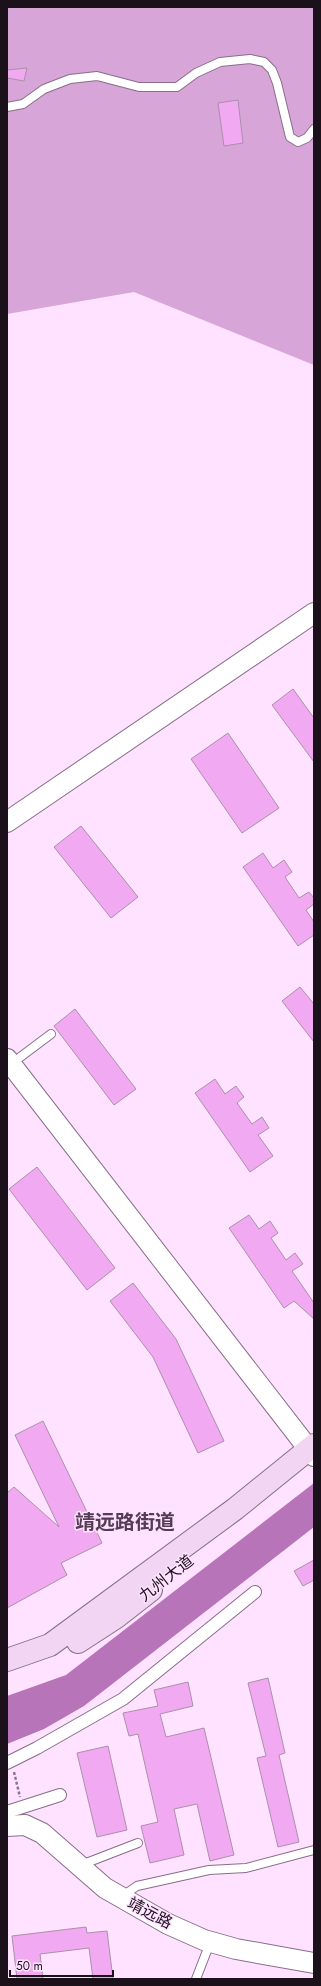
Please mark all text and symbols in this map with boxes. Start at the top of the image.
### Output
district label: 靖远路街道 [75,1508,175,1537]
street label: 九州大道 [134,1549,198,1607]
street label: 靖远路 [123,1892,177,1934]
scale bar [10,1952,113,1978]
text: 50 m [16,1957,43,1975]

